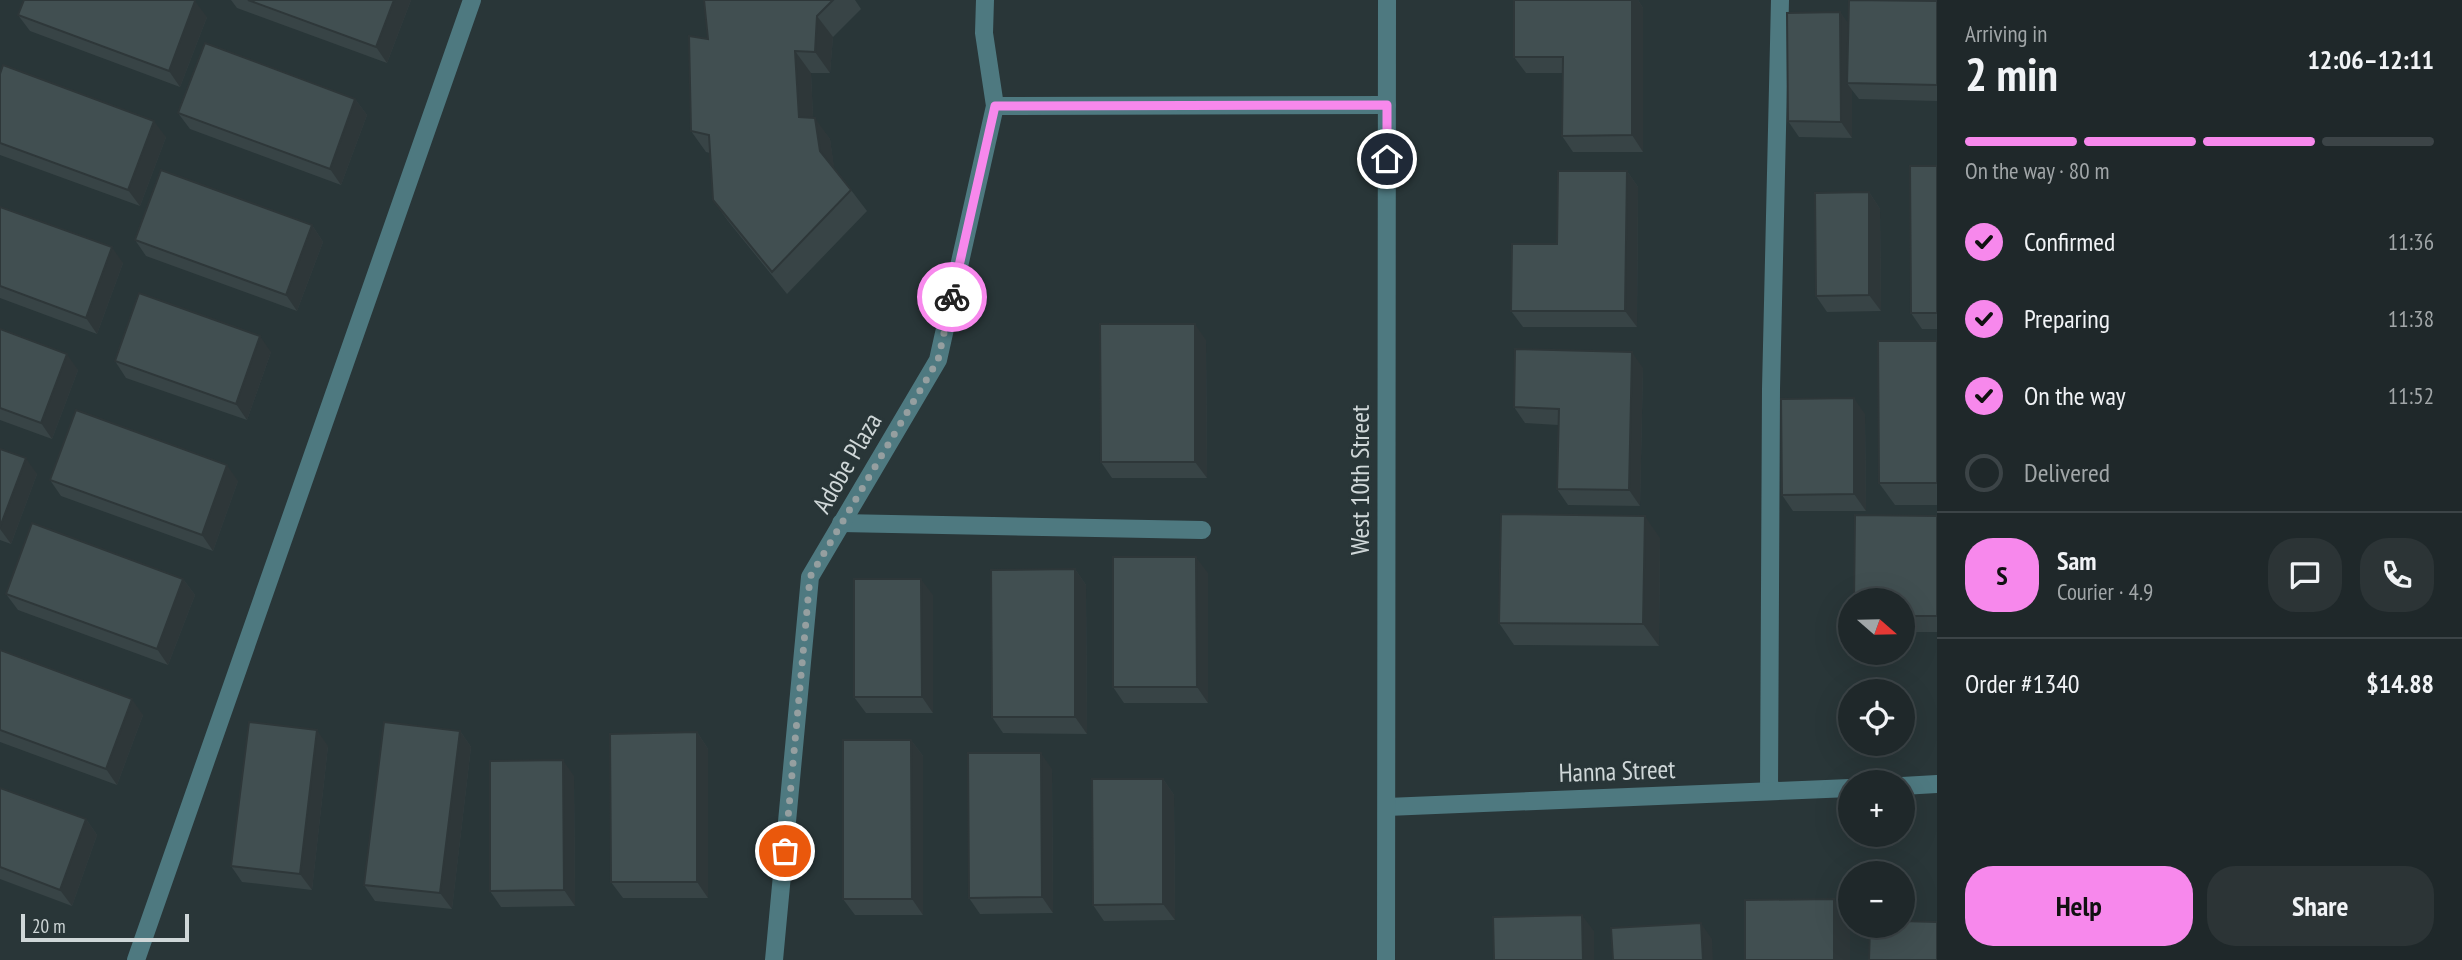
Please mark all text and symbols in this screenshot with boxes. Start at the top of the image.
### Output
text: Arriving in [1965,19,2047,48]
text: 12:06–12:11 [2307,43,2434,76]
text: 2 min [1965,44,2058,104]
pin [1357,129,1417,189]
icon: home [1368,140,1406,178]
text: On the way · 80 m [1965,156,2109,185]
icon: check [1965,223,2003,261]
text: Confirmed [2024,225,2115,258]
text: 11:36 [2388,227,2434,256]
courier [917,262,987,332]
icon: bike [933,278,971,316]
icon: check [1965,300,2003,338]
text: Preparing [2024,302,2110,335]
text: 11:38 [2388,304,2434,333]
icon: check [1965,377,2003,415]
text: On the way [2024,379,2126,412]
text: 11:52 [2388,381,2434,410]
street label: West 10th Street [1343,405,1376,555]
street label: Adobe Plaza [805,407,888,519]
text: Delivered [2024,456,2110,489]
button: chat [2268,538,2342,612]
button: phone [2360,538,2434,612]
text: Sam [2057,544,2096,577]
text: S [1996,559,2008,592]
text: Courier · 4.9 [2057,577,2153,606]
north arrow [1838,588,1914,665]
map controls [1838,588,1915,938]
text: Order #1340 [1965,667,2080,700]
text: $14.88 [2366,667,2434,700]
button: locate [1838,679,1915,756]
street label: Hanna Street [1558,752,1676,789]
button: + [1838,770,1915,847]
pin [755,821,815,881]
icon: bag [766,832,804,870]
button: − [1838,861,1915,938]
button: Help [1965,866,2193,946]
button: Share [2207,866,2434,946]
scale bar [21,911,189,943]
text: 20 m [32,914,66,938]

